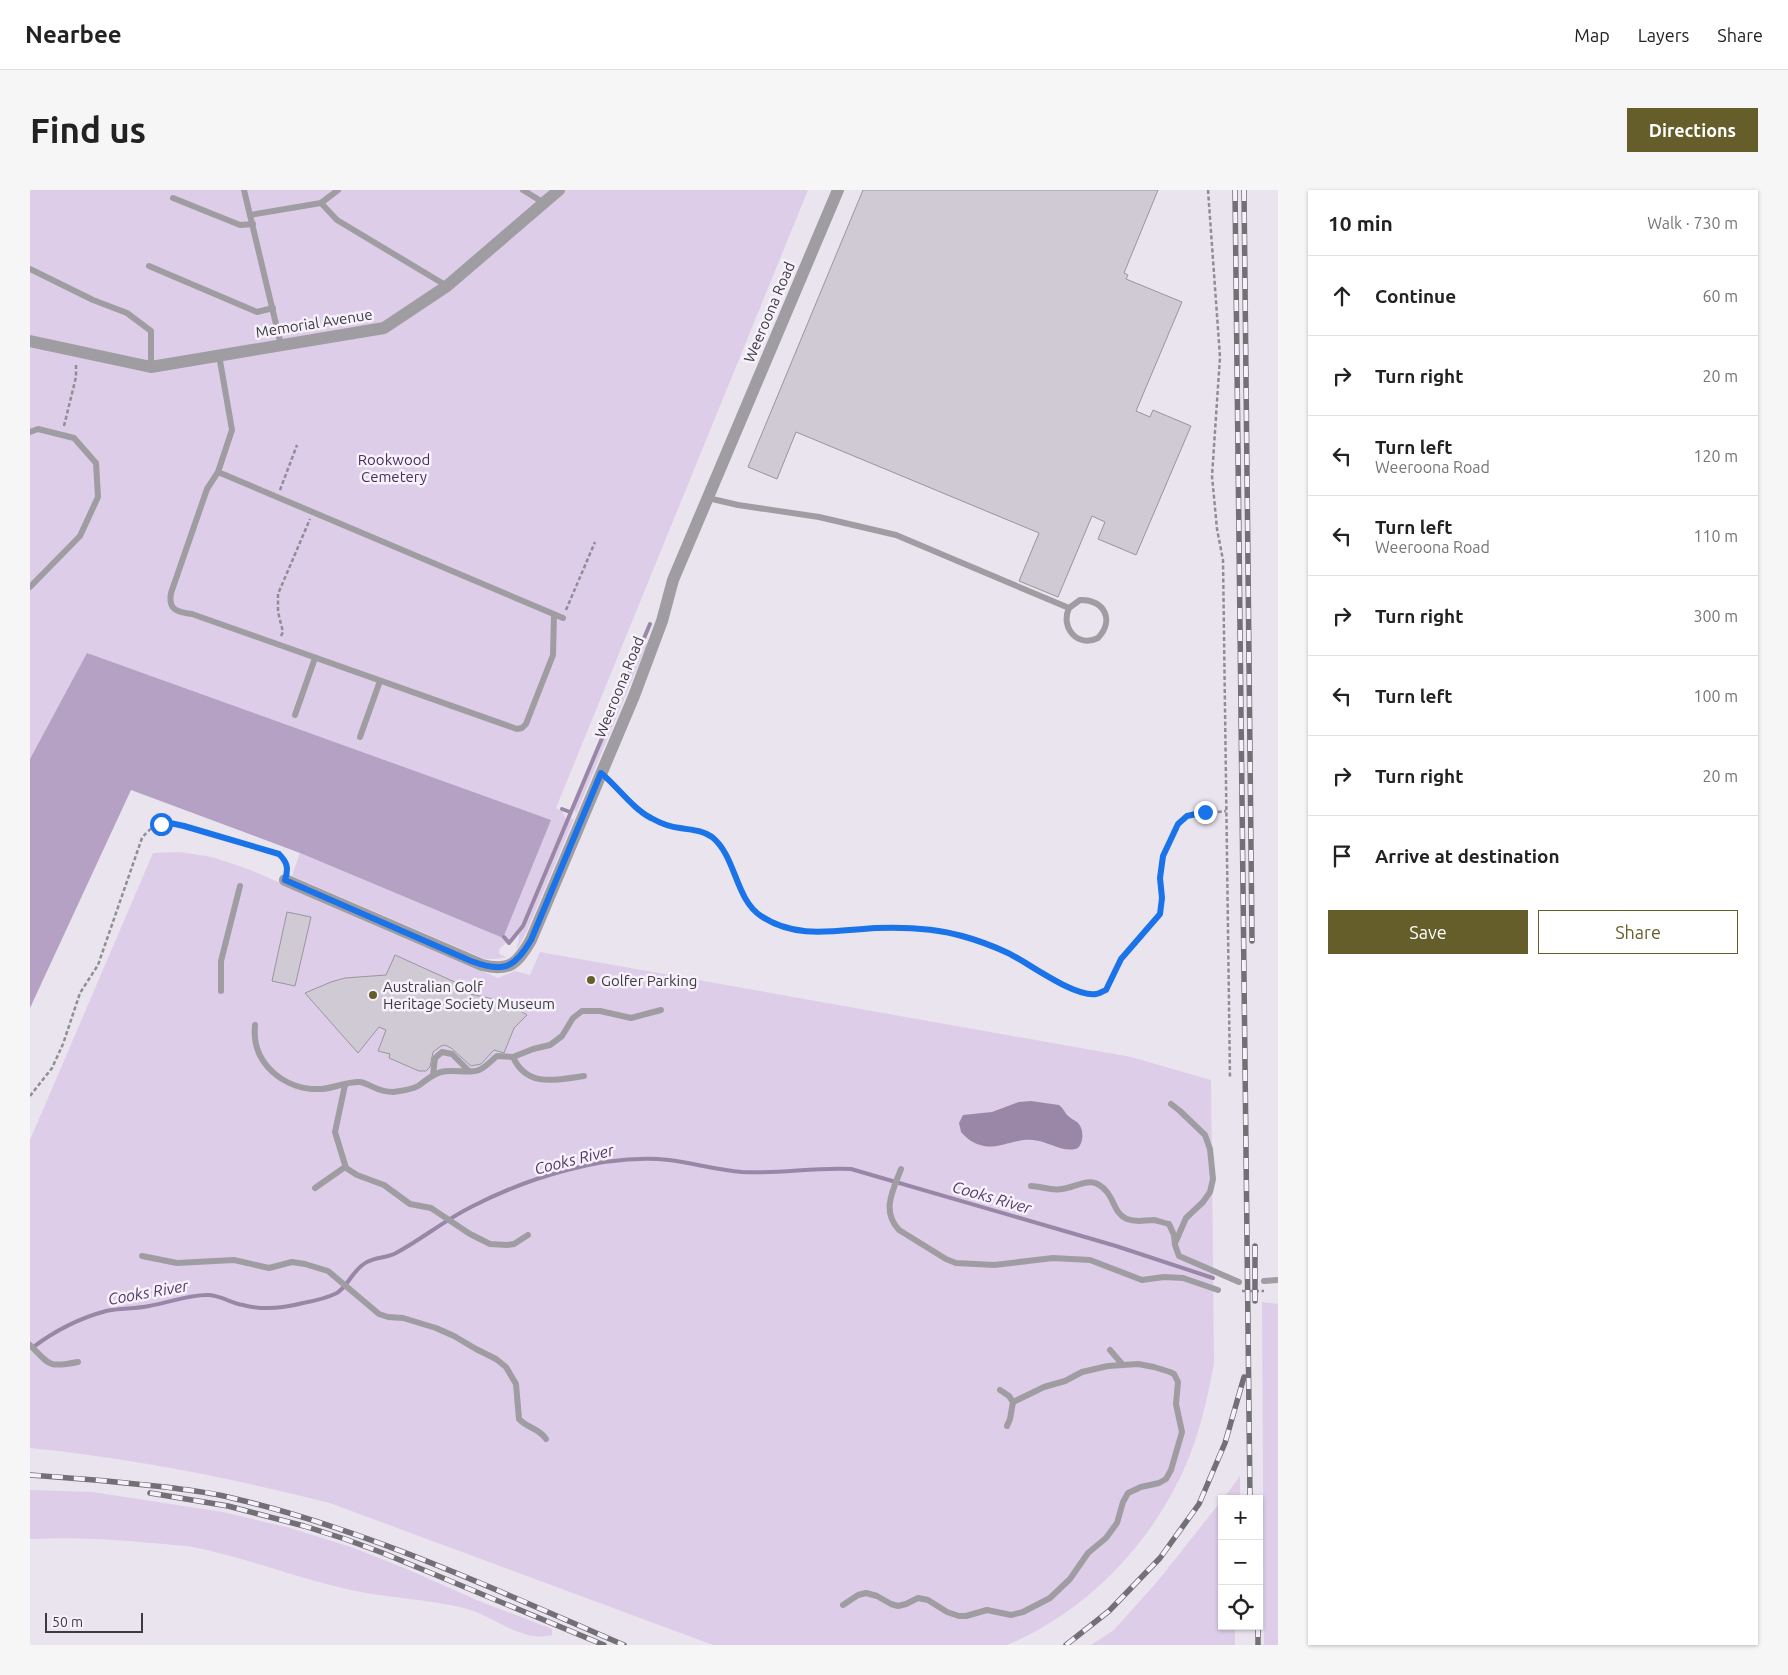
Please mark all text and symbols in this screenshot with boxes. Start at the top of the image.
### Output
text: Nearbee [25,21,122,48]
text: Map [1574,25,1610,45]
text: Layers [1638,25,1689,45]
text: Share [1717,25,1763,45]
button: Directions [1627,108,1758,152]
text: Find us [30,110,146,150]
text: 10 min [1328,211,1393,235]
text: Walk · 730 m [1647,214,1738,232]
street label: Weeroona Road [740,259,798,365]
icon: ahead [1328,282,1356,310]
text: Continue [1375,285,1456,307]
text: 60 m [1702,287,1738,305]
street label: Memorial Avenue [254,305,374,341]
icon: right [1328,362,1356,390]
text: Turn right [1375,365,1463,387]
text: 20 m [1702,367,1738,385]
text: Turn left [1375,436,1453,458]
icon: left [1328,442,1356,470]
text: 120 m [1693,447,1738,465]
park label: Rookwood Cemetery [358,451,430,485]
text: Weeroona Road [1375,458,1490,476]
text: Turn left [1375,516,1453,538]
icon: left [1328,522,1356,550]
text: 110 m [1693,527,1738,545]
text: Weeroona Road [1375,538,1490,556]
icon: right [1328,602,1356,630]
text: Turn right [1375,605,1463,627]
text: 300 m [1693,607,1738,625]
street label: Weeroona Road [591,634,647,740]
icon: left [1328,682,1356,710]
text: Turn left [1375,685,1453,707]
text: 100 m [1693,687,1738,705]
icon: right [1328,762,1356,790]
text: Turn right [1375,765,1463,787]
text: 20 m [1702,767,1738,785]
route end [1194,801,1217,824]
route start [150,813,173,836]
icon: arrive [1328,842,1356,870]
text: Arrive at destination [1375,845,1560,867]
button: Save [1328,910,1528,954]
button: Share [1538,910,1738,954]
place label: Golfer Parking [601,972,697,989]
marker: Golfer Parking [585,974,597,986]
place label: Australian Golf Heritage Society Museum [383,978,555,1012]
marker: Australian Golf Heritage Society Museum [367,989,379,1001]
water label: Cooks River [532,1140,616,1178]
water label: Cooks River [950,1177,1034,1217]
water label: Cooks River [106,1276,190,1308]
map controls [1218,1495,1263,1630]
button: + [1218,1495,1263,1540]
button: − [1218,1540,1263,1585]
button: locate [1218,1585,1263,1630]
scale bar [45,1610,142,1633]
text: 50 m [52,1614,83,1630]

